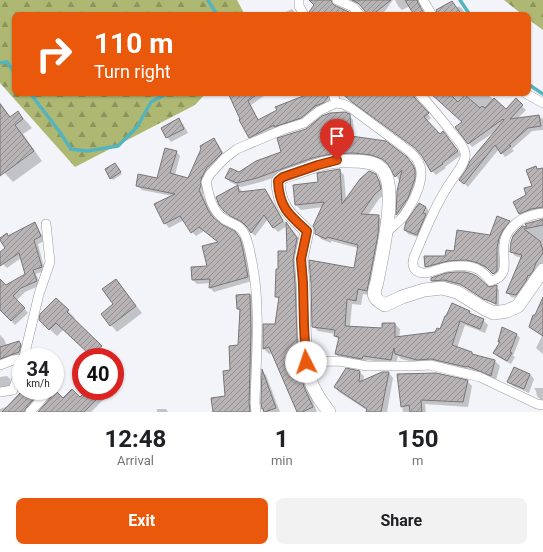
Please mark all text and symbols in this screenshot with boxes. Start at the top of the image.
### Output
text: 110 m [94,27,173,60]
icon: right [28,28,80,80]
text: Turn right [94,61,171,82]
pin [320,119,354,160]
icon: arrive [326,125,348,147]
position arrow [285,341,327,383]
speed limit sign: 40 [72,348,124,400]
text: 34 [27,357,49,381]
text: km/h [26,378,50,389]
text: 12:48 [105,425,166,453]
text: 1 [275,425,289,453]
text: 150 [397,425,438,453]
text: Arrival [117,453,154,468]
text: min [271,453,293,468]
text: m [412,453,424,468]
button: Exit [16,498,268,544]
button: Share [276,498,527,544]

